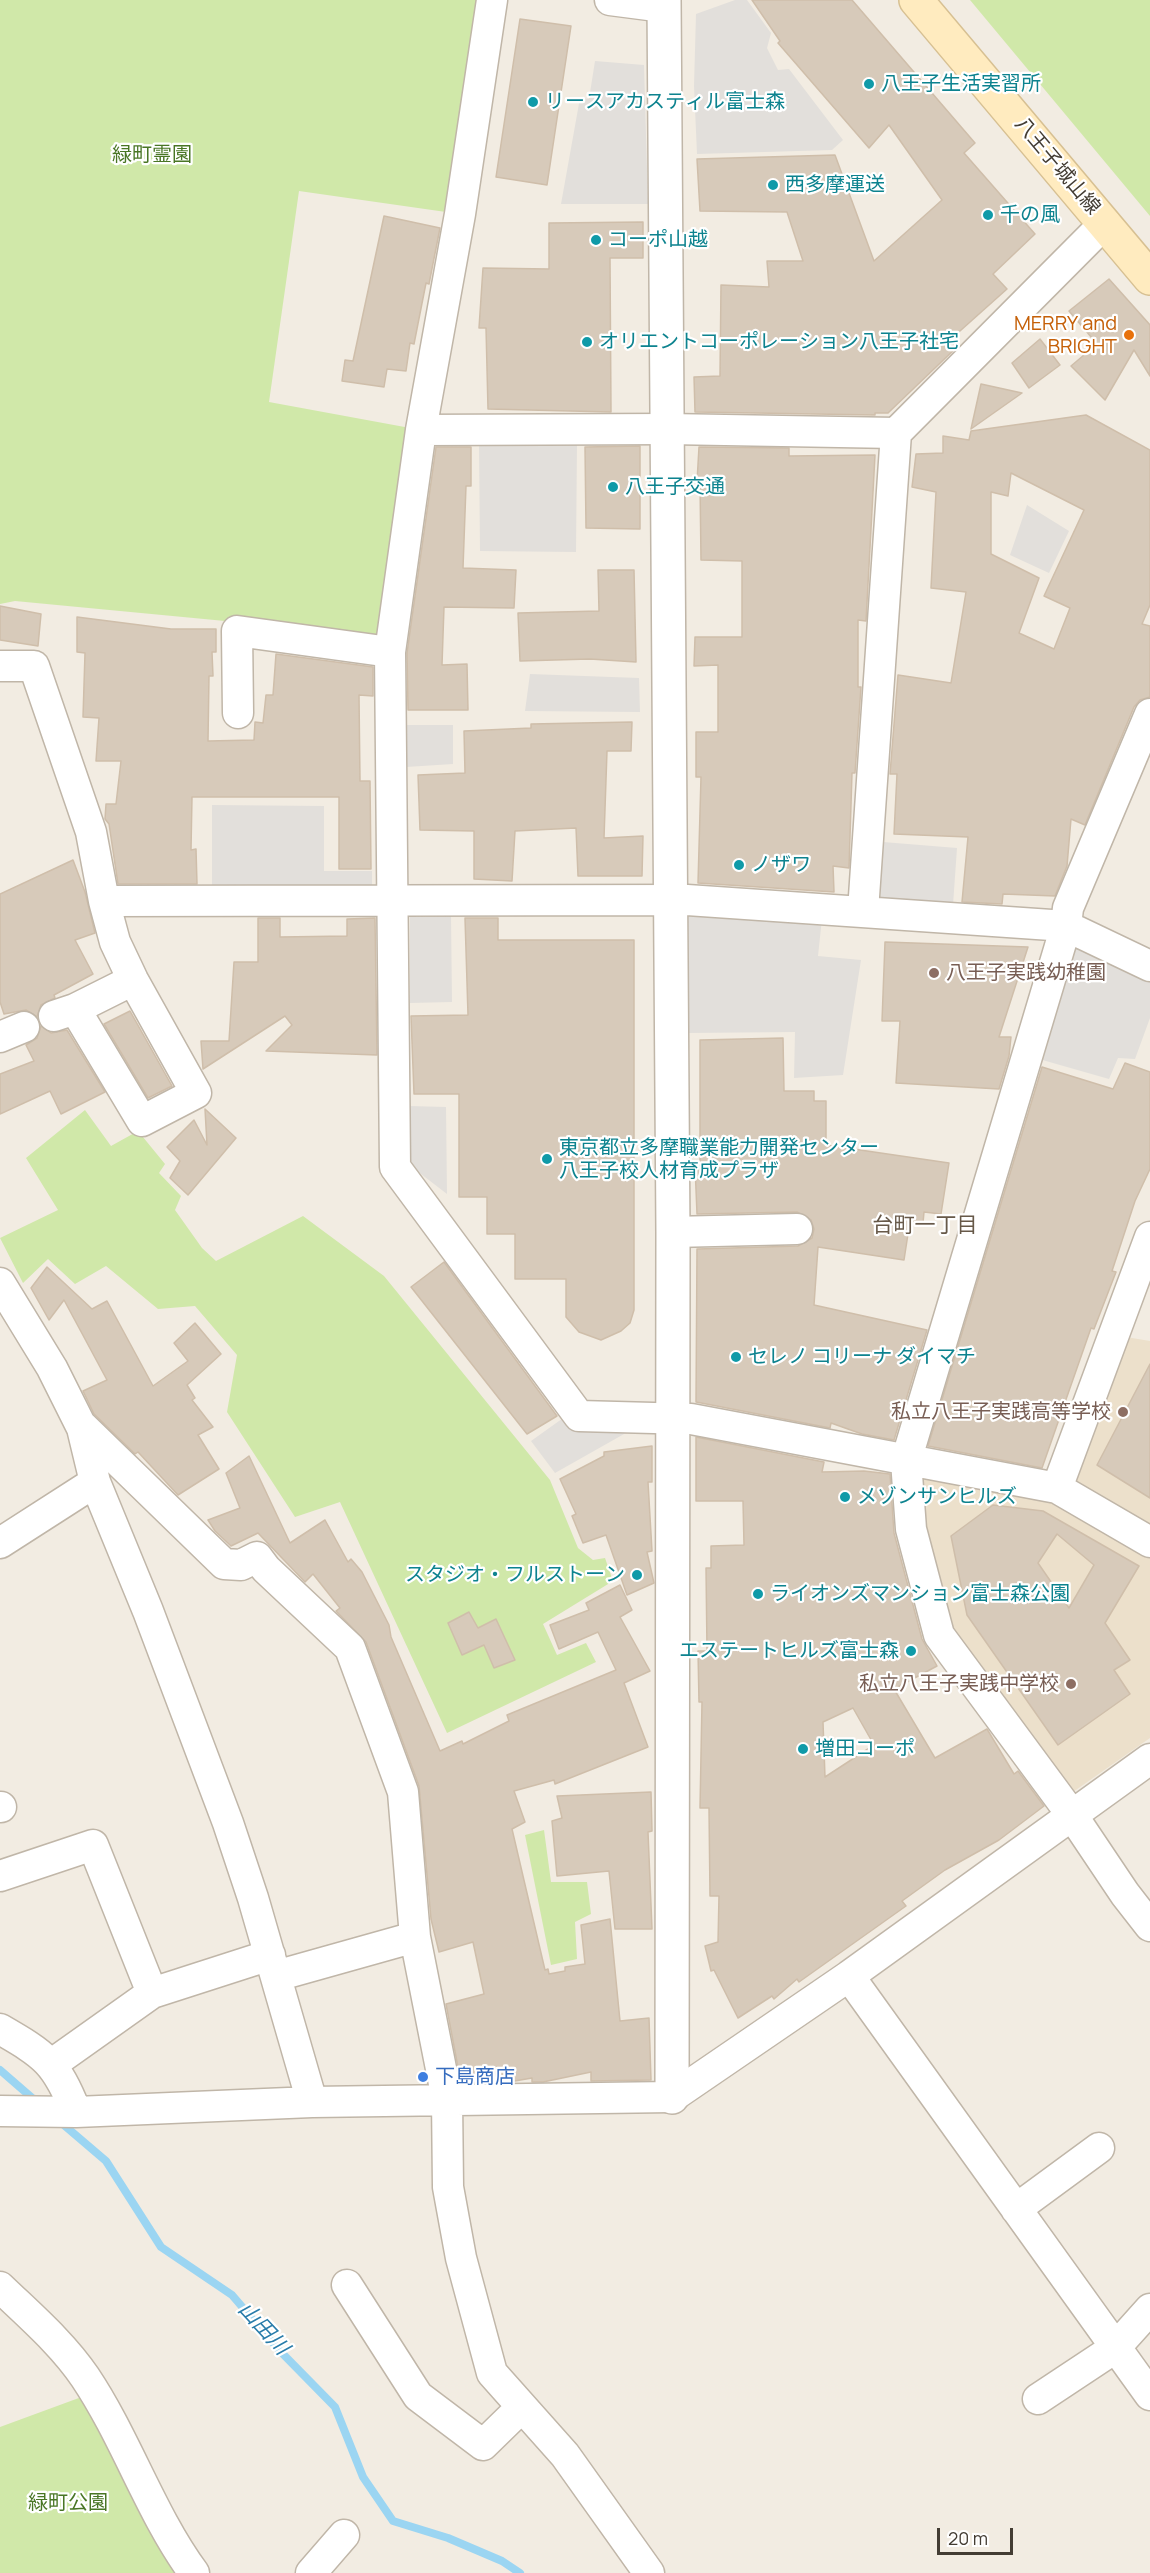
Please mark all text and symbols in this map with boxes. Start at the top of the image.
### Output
place label: 八王子生活実習所 [881,72,1041,96]
marker: 八王子生活実習所 [862,77,876,91]
place label: リースアカスティル富士森 [545,90,785,114]
marker: リースアカスティル富士森 [526,95,540,109]
street label: 八王子城山線 [1009,112,1105,220]
park label: 緑町霊園 [112,143,192,167]
place label: 西多摩運送 [785,173,885,197]
marker: 西多摩運送 [766,178,780,192]
place label: 千の風 [1000,203,1060,227]
marker: 千の風 [981,208,995,222]
place label: コーポ山越 [608,228,708,252]
marker: コーポ山越 [589,233,603,247]
place label: MERRY and BRIGHT [1014,312,1117,359]
marker: MERRY and BRIGHT [1122,328,1136,342]
place label: オリエントコーポレーション八王子社宅 [599,330,959,354]
marker: オリエントコーポレーション八王子社宅 [580,335,594,349]
place label: 八王子交通 [625,475,725,499]
marker: 八王子交通 [606,480,620,494]
place label: ノザワ [751,853,811,877]
marker: ノザワ [732,858,746,872]
place label: 八王子実践幼稚園 [946,961,1106,985]
marker: 八王子実践幼稚園 [927,966,941,980]
place label: 東京都立多摩職業能力開発センター 八王子校人材育成プラザ [559,1136,879,1183]
marker: 東京都立多摩職業能力開発センター 八王子校人材育成プラザ [540,1152,554,1166]
district label: 台町一丁目 [873,1213,977,1239]
place label: セレノ コリーナ ダイマチ [748,1345,976,1369]
marker: セレノ コリーナ ダイマチ [729,1350,743,1364]
place label: 私立八王子実践高等学校 [891,1400,1111,1424]
marker: 私立八王子実践高等学校 [1116,1405,1130,1419]
place label: メゾンサンヒルズ [857,1485,1017,1509]
marker: メゾンサンヒルズ [838,1490,852,1504]
place label: スタジオ・フルストーン [405,1563,625,1587]
marker: スタジオ・フルストーン [630,1568,644,1582]
place label: ライオンズマンション富士森公園 [770,1582,1070,1606]
marker: ライオンズマンション富士森公園 [751,1587,765,1601]
place label: エステートヒルズ富士森 [679,1639,899,1663]
marker: エステートヒルズ富士森 [904,1644,918,1658]
place label: 私立八王子実践中学校 [859,1672,1059,1696]
marker: 私立八王子実践中学校 [1064,1677,1078,1691]
place label: 増田コーポ [815,1737,915,1761]
marker: 増田コーポ [796,1742,810,1756]
place label: 下島商店 [435,2065,515,2089]
marker: 下島商店 [416,2070,430,2084]
water label: 山田川 [232,2297,294,2361]
park label: 緑町公園 [28,2491,108,2515]
scale bar [940,2516,1016,2554]
text: 20 m [948,2526,988,2550]

